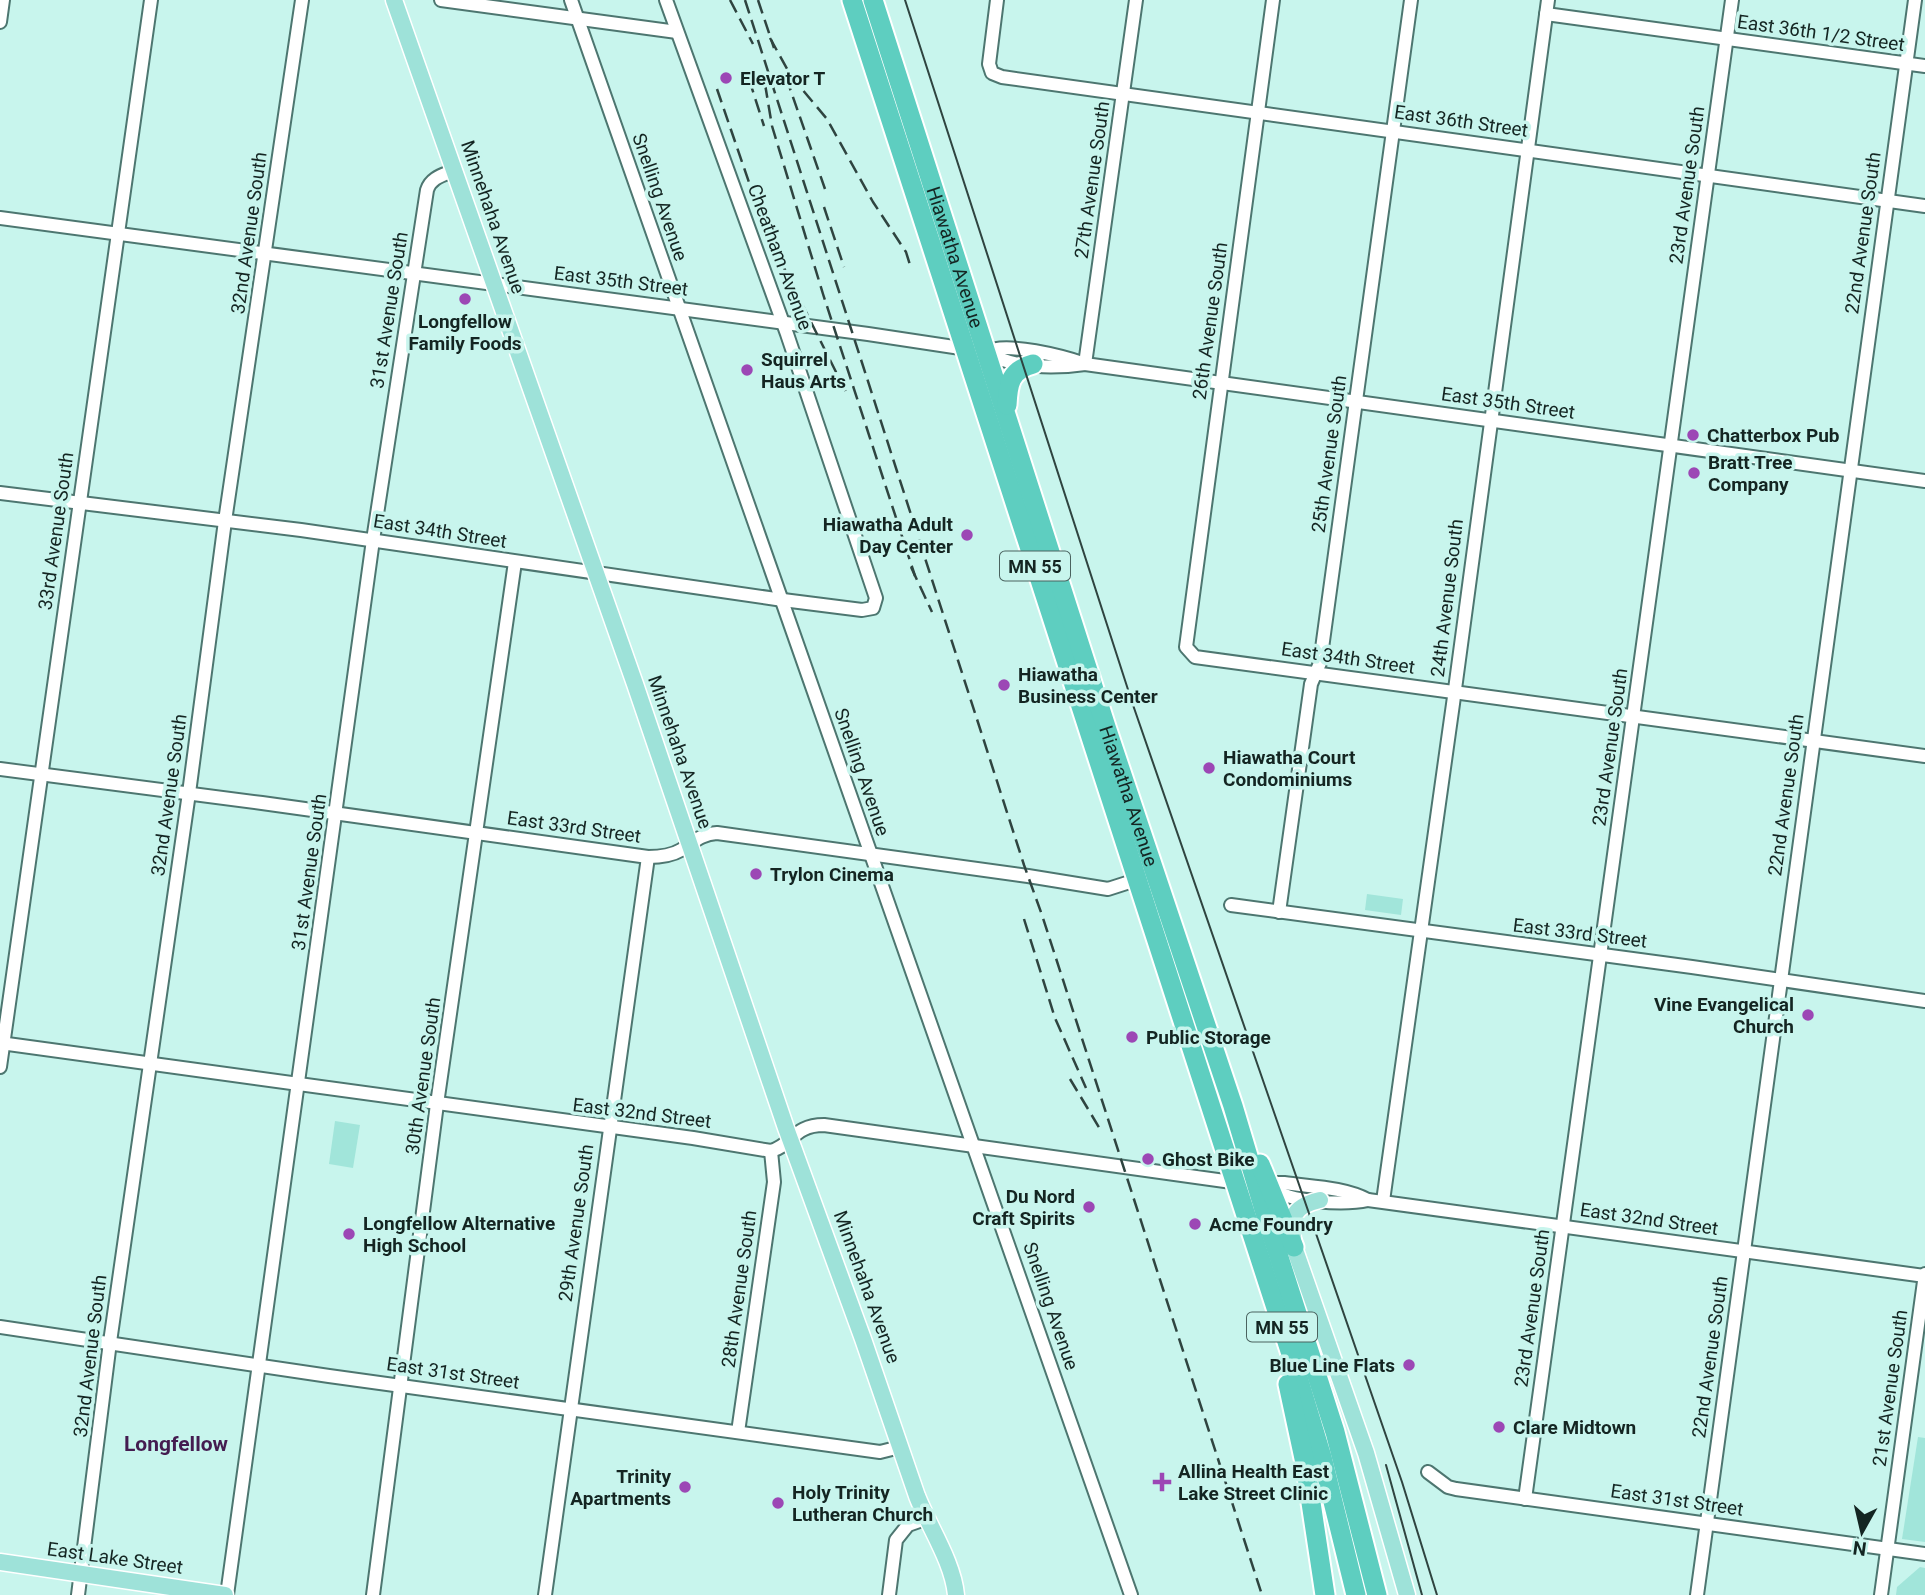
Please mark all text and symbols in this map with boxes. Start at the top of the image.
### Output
street label: East 36th 1/2 Street [1736,10,1906,56]
place label: Elevator T [740,67,826,90]
marker: Elevator T [718,70,734,86]
street label: 27th Avenue South [1070,100,1114,260]
street label: East 36th Street [1393,100,1529,142]
street label: 23rd Avenue South [1665,105,1709,265]
street label: Snelling Avenue [627,130,693,264]
street label: Minnehaha Avenue [456,137,530,297]
street label: 32nd Avenue South [226,150,272,316]
street label: 22nd Avenue South [1840,150,1886,316]
street label: Cheatham Avenue [743,181,817,333]
street label: Hiawatha Avenue [922,184,989,331]
street label: 31st Avenue South [365,230,413,390]
street label: 26th Avenue South [1188,241,1232,401]
street label: East 35th Street [553,261,689,301]
marker: Longfellow Family Foods [457,291,473,307]
place label: Longfellow Family Foods [408,310,522,355]
place label: Squirrel Haus Arts [761,348,846,393]
marker: Squirrel Haus Arts [739,362,755,378]
street label: 25th Avenue South [1307,374,1351,534]
street label: East 35th Street [1440,382,1576,424]
place label: Chatterbox Pub [1707,424,1840,447]
marker: Chatterbox Pub [1685,427,1701,443]
street label: 33rd Avenue South [34,451,78,611]
place label: Bratt Tree Company [1708,451,1792,496]
marker: Bratt Tree Company [1686,465,1702,481]
street label: East 34th Street [372,509,508,553]
place label: Hiawatha Adult Day Center [823,513,954,558]
street label: 24th Avenue South [1426,518,1468,678]
marker: Hiawatha Adult Day Center [959,527,975,543]
road number: MN 55 [1000,552,1070,580]
street label: East 34th Street [1280,637,1416,679]
place label: Hiawatha Business Center [1018,663,1158,708]
street label: 23rd Avenue South [1588,667,1632,827]
street label: Minnehaha Avenue [643,672,717,832]
marker: Hiawatha Business Center [996,677,1012,693]
street label: Snelling Avenue [829,705,895,839]
street label: 32nd Avenue South [146,712,192,878]
street label: 22nd Avenue South [1763,712,1809,878]
street label: Hiawatha Avenue [1095,722,1163,869]
place label: Hiawatha Court Condominiums [1223,746,1356,791]
marker: Hiawatha Court Condominiums [1201,760,1217,776]
street label: 31st Avenue South [287,792,331,952]
street label: East 33rd Street [506,806,642,848]
place label: Trylon Cinema [770,863,894,886]
marker: Trylon Cinema [748,866,764,882]
street label: East 33rd Street [1512,913,1648,953]
place label: Vine Evangelical Church [1654,993,1794,1038]
street label: 30th Avenue South [401,996,445,1156]
marker: Vine Evangelical Church [1800,1007,1816,1023]
place label: Public Storage [1146,1026,1271,1049]
marker: Public Storage [1124,1029,1140,1045]
street label: East 32nd Street [571,1093,713,1133]
street label: 29th Avenue South [554,1143,598,1303]
place label: Ghost Bike [1162,1148,1255,1171]
marker: Ghost Bike [1140,1151,1156,1167]
place label: Du Nord Craft Spirits [972,1185,1075,1230]
street label: East 32nd Street [1578,1198,1720,1240]
marker: Du Nord Craft Spirits [1081,1199,1097,1215]
street label: Minnehaha Avenue [829,1208,905,1366]
street label: 28th Avenue South [717,1209,761,1369]
place label: Longfellow Alternative High School [363,1212,555,1257]
place label: Acme Foundry [1209,1213,1333,1236]
marker: Acme Foundry [1187,1216,1203,1232]
marker: Longfellow Alternative High School [341,1226,357,1242]
street label: 23rd Avenue South [1510,1228,1554,1388]
street label: Snelling Avenue [1018,1239,1084,1373]
street label: 32nd Avenue South [69,1274,111,1438]
street label: 22nd Avenue South [1687,1274,1733,1440]
street label: 21st Avenue South [1868,1308,1912,1468]
road number: MN 55 [1247,1312,1317,1342]
street label: East 31st Street [385,1352,521,1394]
place label: Blue Line Flats [1269,1354,1395,1377]
marker: Blue Line Flats [1401,1357,1417,1373]
place label: Clare Midtown [1513,1416,1636,1439]
marker: Clare Midtown [1491,1419,1507,1435]
district label: Longfellow [124,1432,229,1456]
place label: Allina Health East Lake Street Clinic [1178,1460,1330,1505]
place label: Trinity Apartments [570,1465,671,1510]
marker: Allina Health East Lake Street Clinic [1152,1472,1172,1492]
marker: Trinity Apartments [677,1479,693,1495]
street label: East 31st Street [1609,1479,1745,1521]
place label: Holy Trinity Lutheran Church [792,1481,933,1526]
marker: Holy Trinity Lutheran Church [770,1495,786,1511]
north arrow [1827,1497,1897,1567]
text: N [1851,1536,1868,1561]
street label: East Lake Street [46,1537,184,1579]

